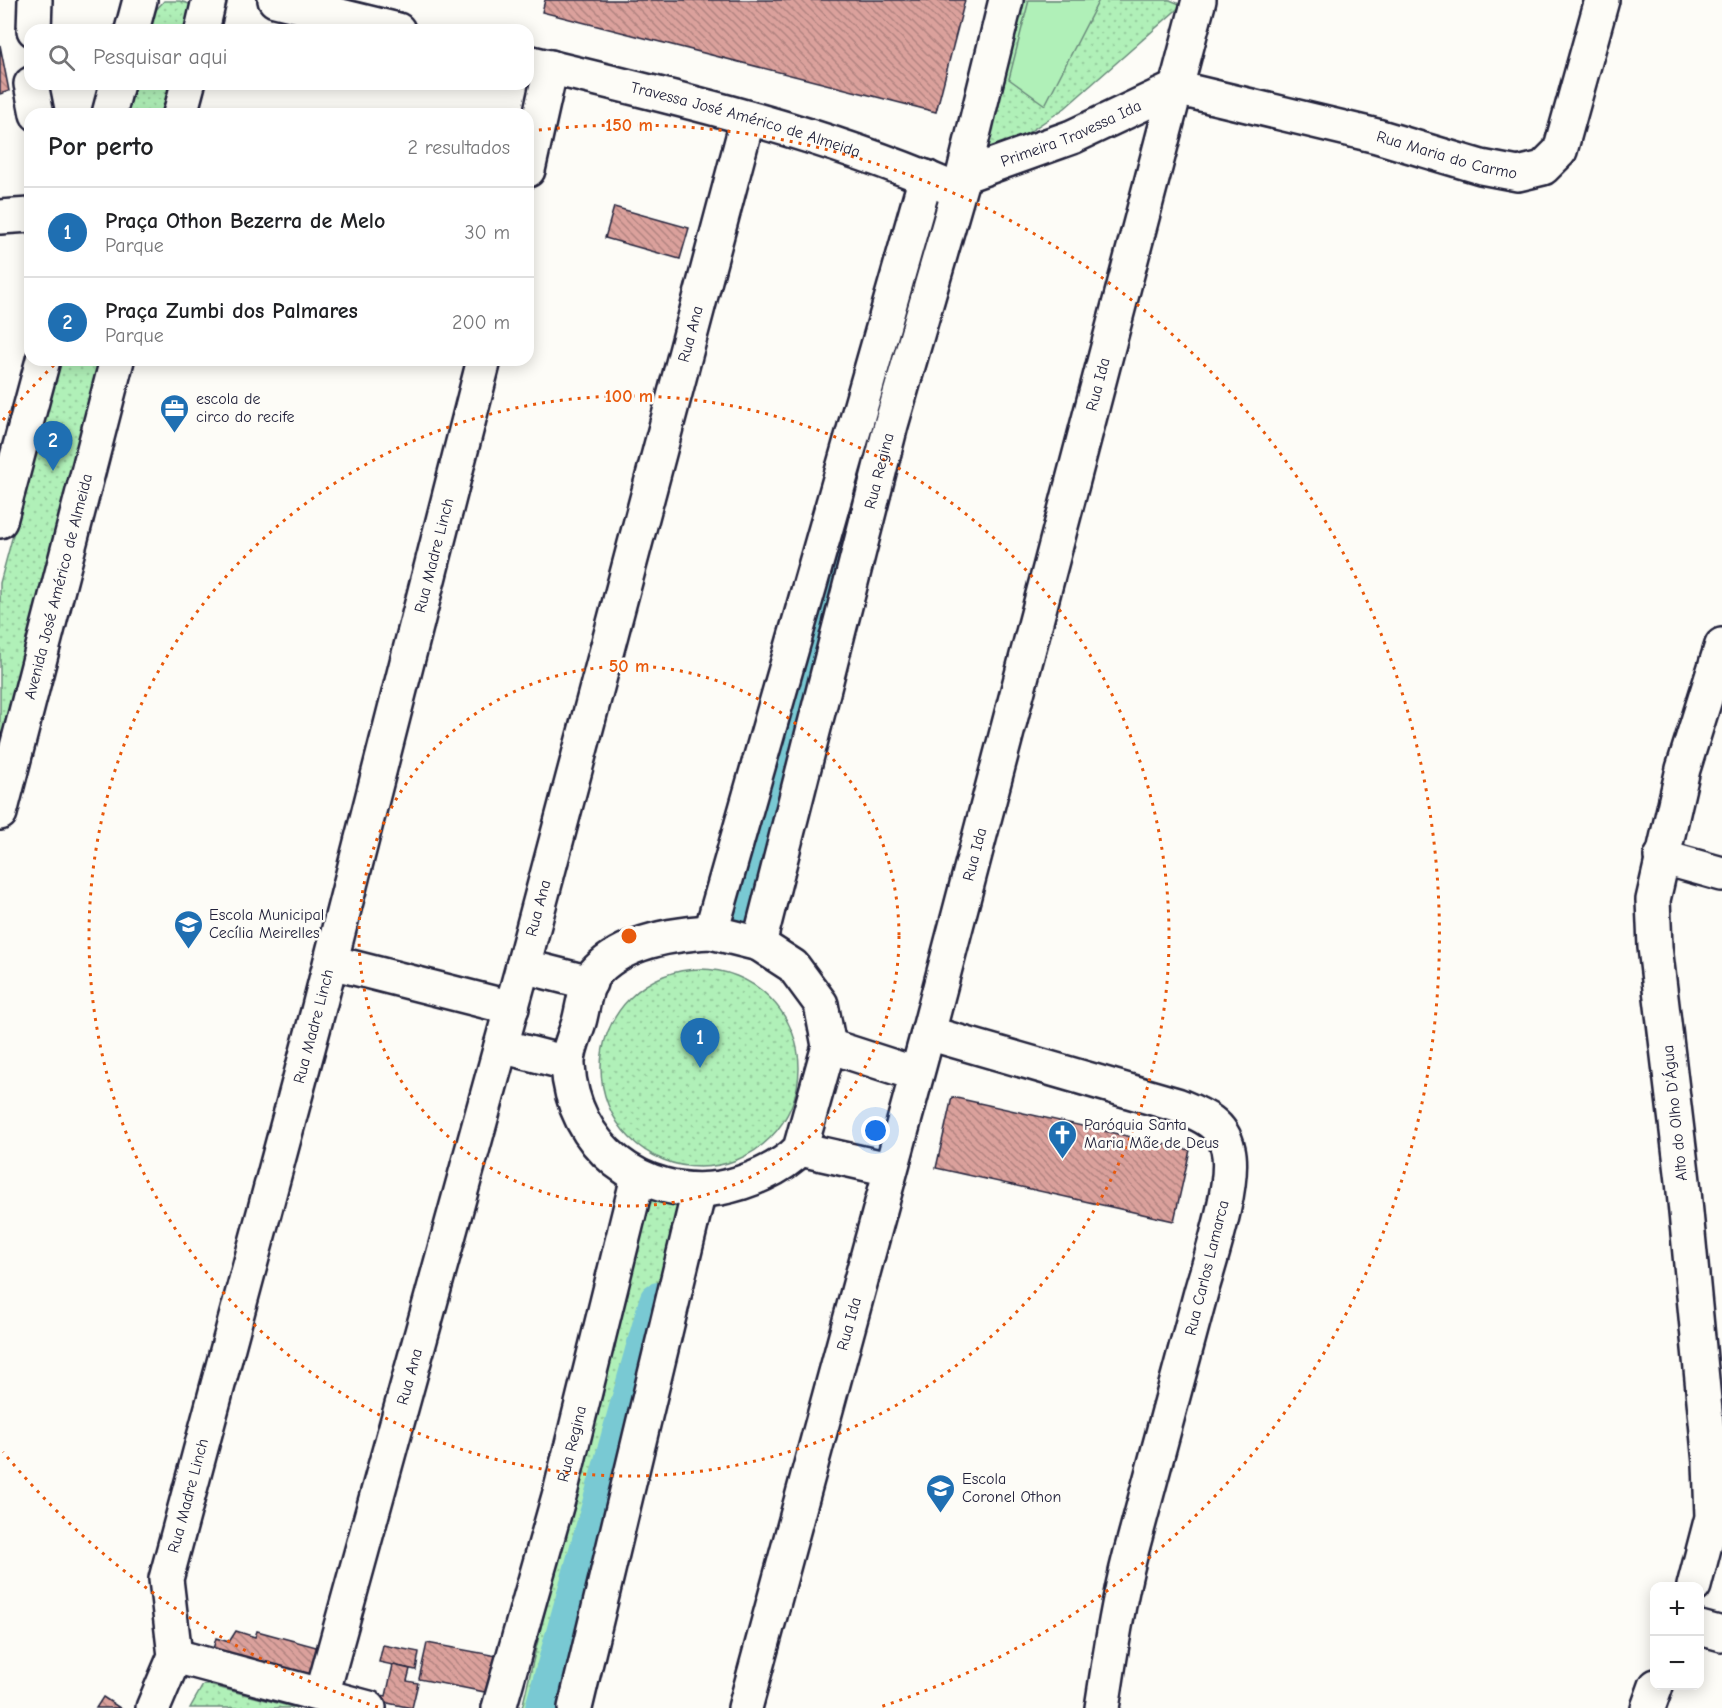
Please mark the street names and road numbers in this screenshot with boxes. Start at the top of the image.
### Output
street label: Travessa José Américo de Almeida [629,78,863,161]
street label: Primeira Travessa Ida [998,97,1144,171]
street label: Rua Maria do Carmo [1374,127,1519,183]
street label: Rua Ana [675,304,707,364]
street label: Rua Ida [1083,356,1114,413]
street label: Rua Regina [861,431,898,511]
street label: Avenida José Américo de Almeida [21,472,96,701]
street label: Rua Madre Linch [411,496,457,615]
street label: Rua Ida [959,826,990,883]
street label: Rua Ana [522,878,554,938]
street label: Rua Madre Linch [290,967,337,1086]
street label: Alto do Olho D'Água [1658,1044,1691,1182]
street label: Rua Carlos Lamarca [1181,1198,1233,1338]
street label: Rua Ida [833,1295,865,1352]
street label: Rua Ana [393,1347,426,1407]
street label: Rua Regina [554,1404,590,1484]
street label: Rua Madre Linch [164,1437,212,1555]

